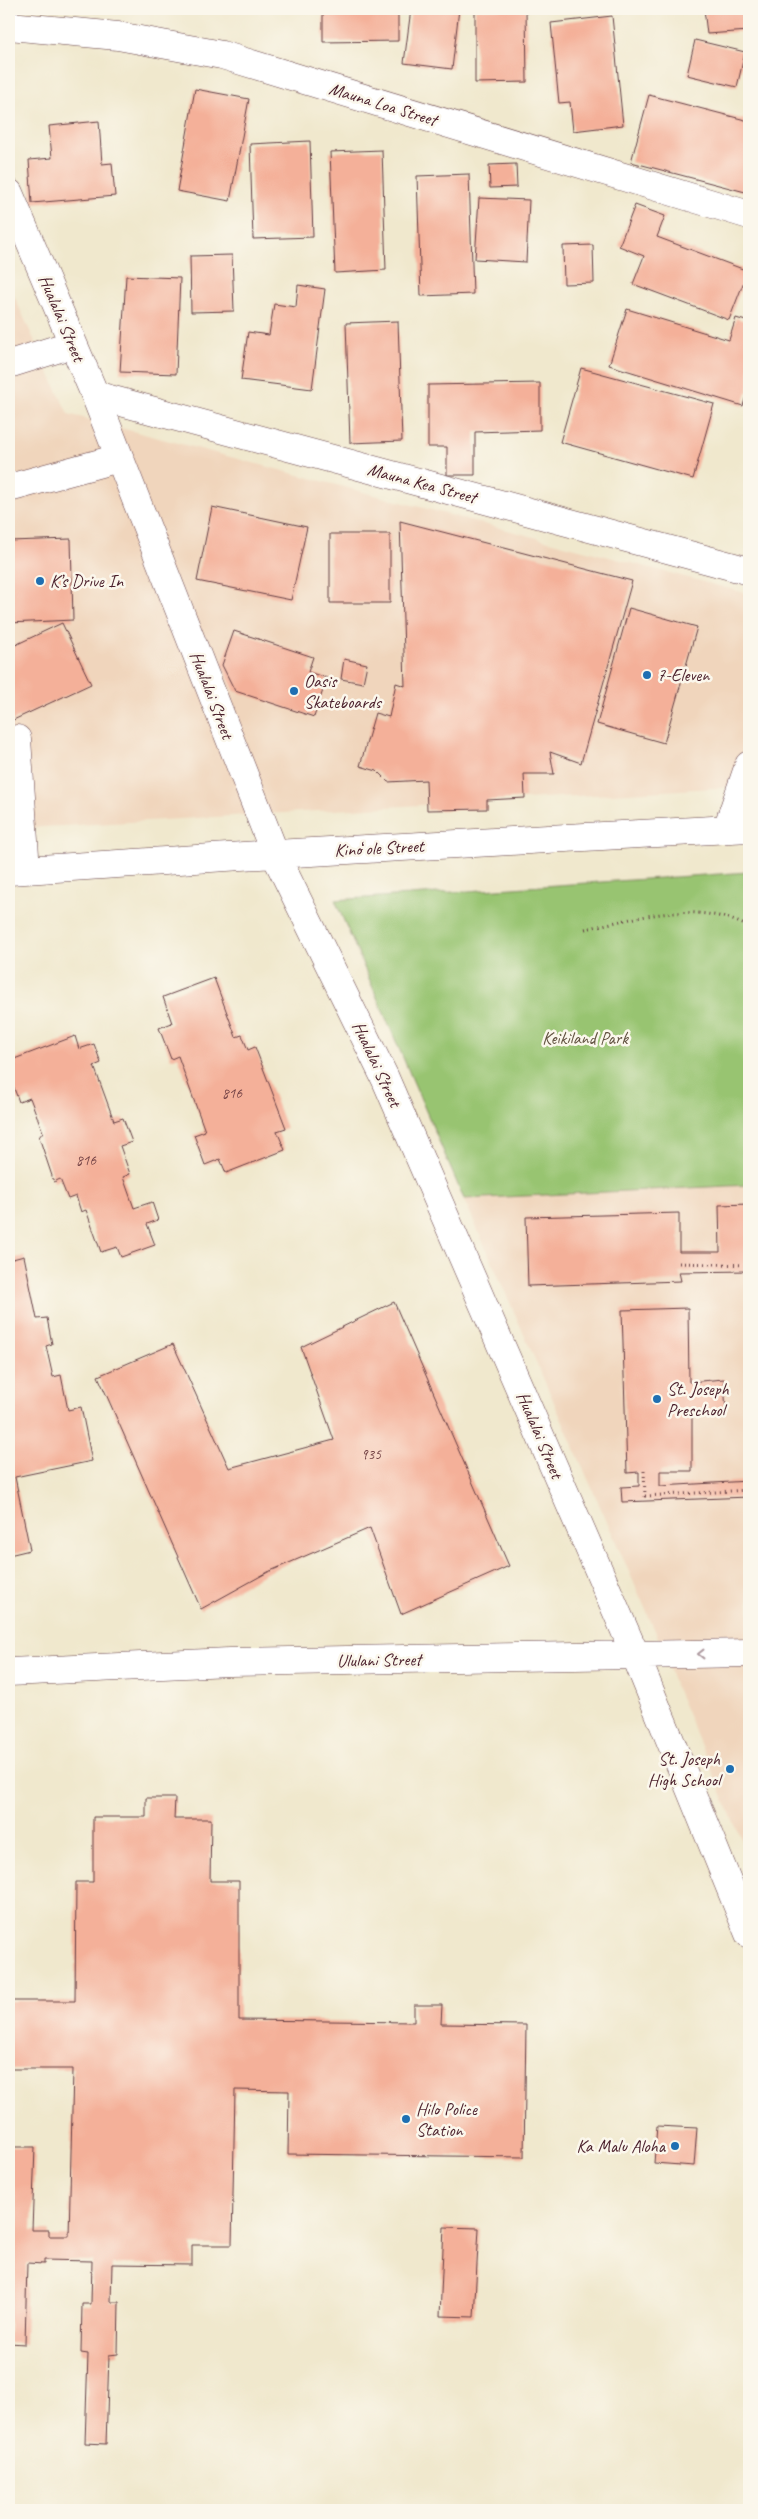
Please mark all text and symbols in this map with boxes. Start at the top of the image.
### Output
street label: Mauna Loa Street [327,77,442,132]
street label: Hualalai Street [34,271,91,366]
street label: Mauna Kea Street [365,458,482,509]
place label: K’s Drive In [50,570,124,592]
marker: K’s Drive In [34,575,46,587]
street label: Hualalai Street [185,648,239,744]
place label: 7-Eleven [657,664,710,686]
marker: 7-Eleven [641,669,653,681]
place label: Oasis Skateboards [304,670,383,713]
marker: Oasis Skateboards [288,685,300,697]
street label: Kinoʻole Street [334,835,426,861]
street label: Hualalai Street [348,1018,407,1112]
park label: Keikiland Park [542,1027,629,1049]
house number: 816 [222,1084,243,1103]
house number: 816 [76,1151,97,1170]
place label: St. Joseph Preschool [667,1378,729,1421]
street label: Hualalai Street [512,1388,569,1483]
marker: St. Joseph Preschool [651,1393,663,1405]
house number: 935 [361,1445,382,1464]
street label: Ululani Street [337,1648,424,1672]
one-way arrow [696,1649,704,1659]
place label: St. Joseph High School [648,1748,723,1791]
marker: St. Joseph High School [724,1763,736,1775]
place label: Hilo Police Station [416,2098,478,2141]
marker: Hilo Police Station [400,2113,412,2125]
place label: Ka Malu Aloha [576,2135,667,2157]
marker: Ka Malu Aloha [669,2140,681,2152]

